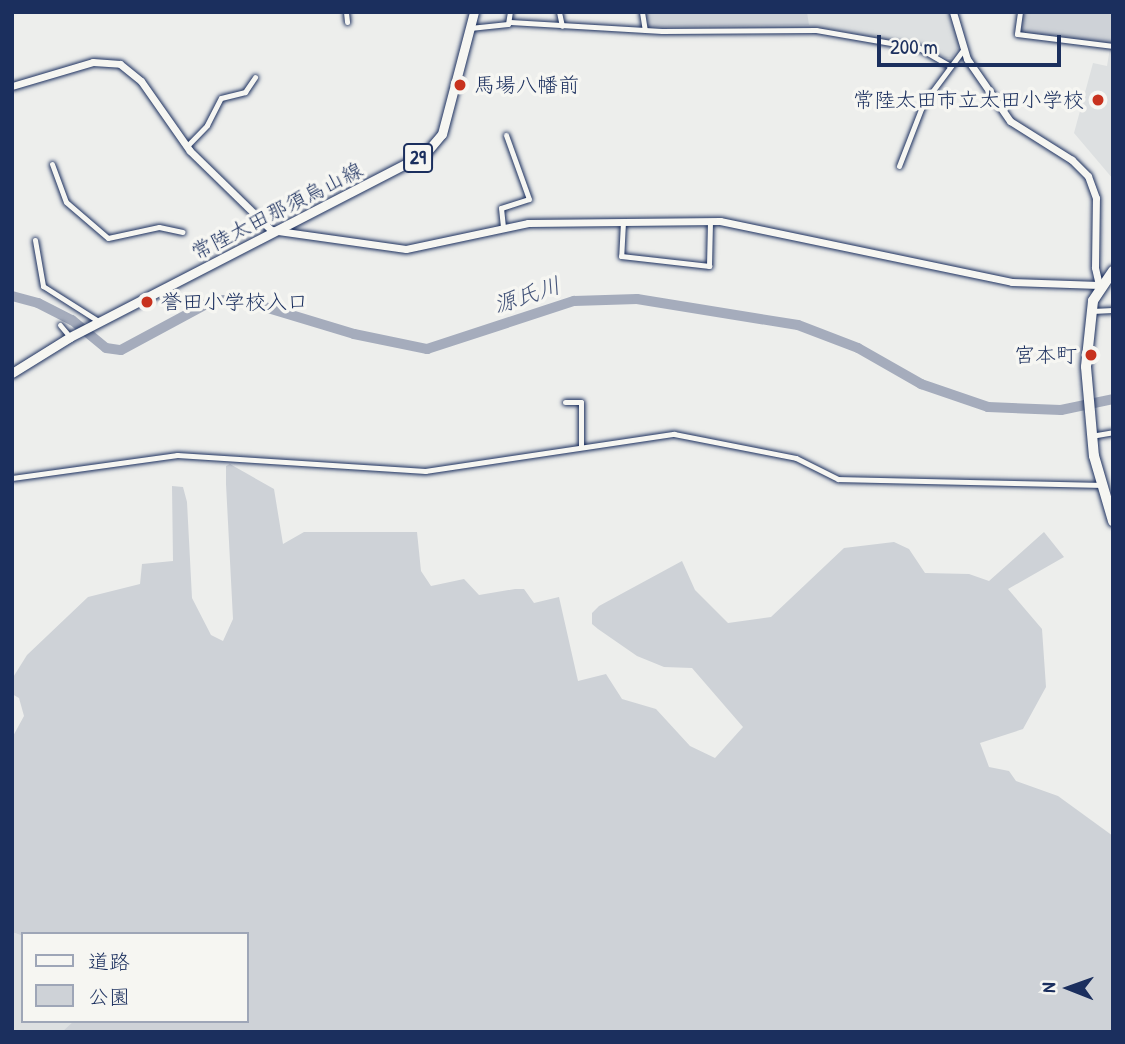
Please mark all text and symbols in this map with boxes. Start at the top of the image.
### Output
scale bar [880,21,1064,65]
text: 200 m [890,32,938,61]
place label: 馬場八幡前 [474,72,579,98]
marker: 馬場八幡前 [452,77,468,93]
place label: 常陸太田市立太田小学校 [853,87,1084,113]
marker: 常陸太田市立太田小学校 [1090,92,1106,108]
road number: 29 [402,142,434,174]
street label: 常陸太田那須烏山線 [187,157,367,265]
water label: 源氏川 [490,271,564,319]
place label: 誉田小学校入口 [161,289,308,315]
marker: 誉田小学校入口 [139,294,155,310]
place label: 宮本町 [1014,342,1077,368]
marker: 宮本町 [1083,347,1099,363]
legend [21,932,248,1023]
text: 道路 [88,947,130,976]
north arrow [1034,953,1104,1023]
text: 公園 [88,982,130,1011]
text: N [1035,982,1061,993]

